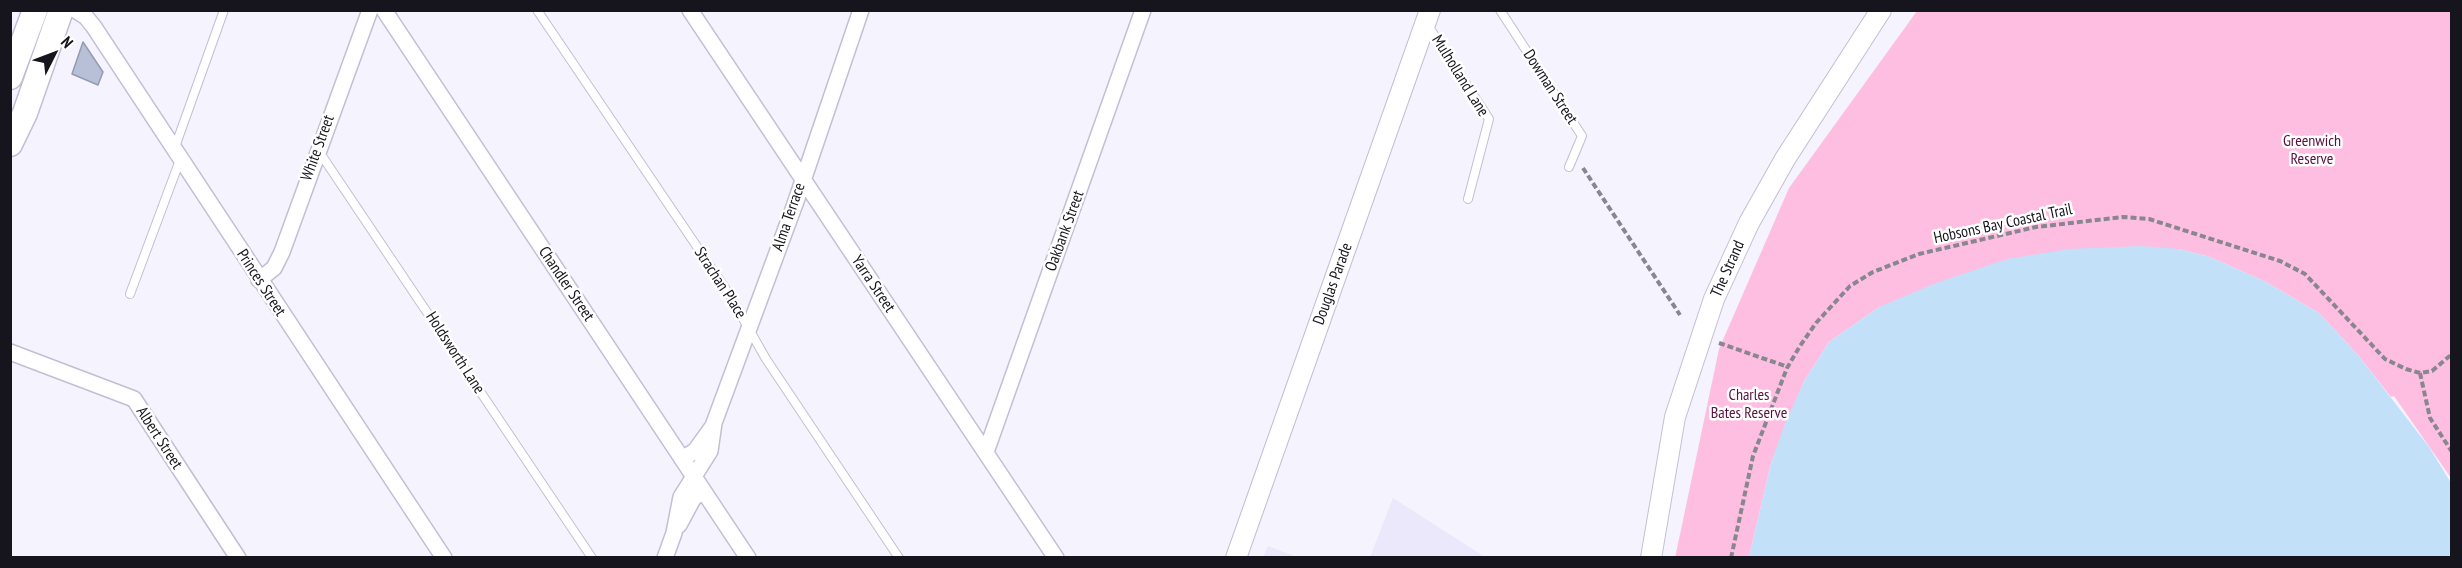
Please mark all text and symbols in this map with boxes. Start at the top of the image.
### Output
north arrow [24,24,84,84]
text: N [57,32,78,52]
street label: Mulholland Lane [1427,32,1493,120]
street label: Dowman Street [1519,46,1581,128]
street label: White Street [297,112,339,184]
park label: Greenwich Reserve [2283,131,2341,169]
street label: Alma Terrace [768,180,810,254]
street label: Oakbank Street [1042,188,1088,274]
street label: Hobsons Bay Coastal Trail [1932,200,2074,248]
street label: The Strand [1707,238,1749,300]
street label: Douglas Parade [1309,240,1357,328]
street label: Chandler Street [534,243,598,325]
street label: Strachan Place [690,244,750,322]
street label: Princes Street [232,246,290,320]
street label: Yarra Street [847,252,899,316]
street label: Holdsworth Lane [421,308,489,398]
park label: Charles Bates Reserve [1711,385,1787,423]
street label: Albert Street [132,403,186,473]

